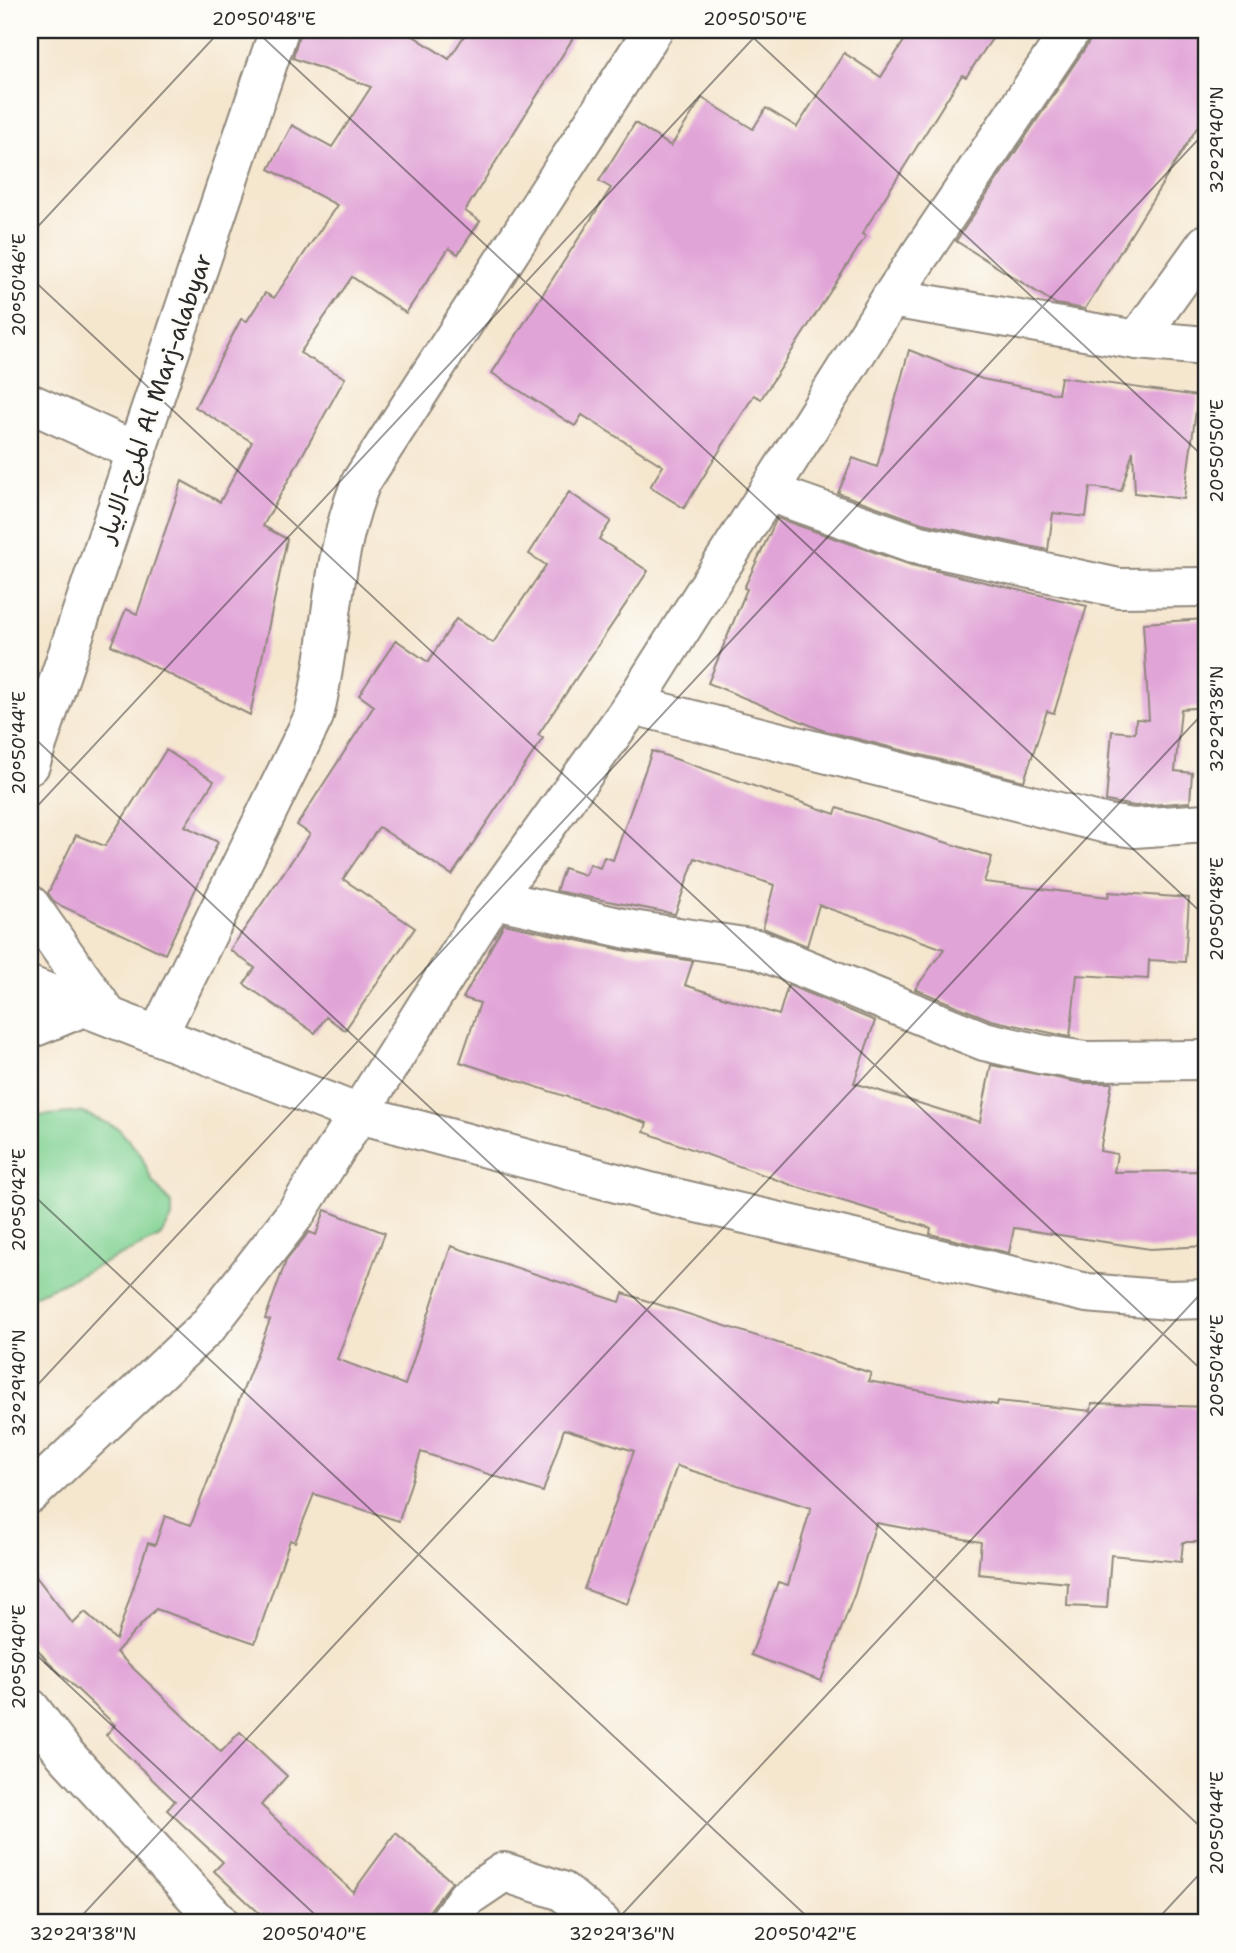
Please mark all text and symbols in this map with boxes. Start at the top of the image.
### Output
text: 20°50'48"E [212,7,316,31]
text: 20°50'50"E [703,7,807,31]
text: 32°29'40"N [1205,86,1229,194]
text: 20°50'46"E [7,233,31,337]
street label: المرج-الابيار Al Marj-alabyar [90,249,220,549]
text: 20°50'50"E [1205,399,1229,503]
text: 32°29'38"N [1205,666,1229,772]
text: 20°50'44"E [7,691,31,795]
text: 20°50'48"E [1205,857,1229,961]
text: 20°50'42"E [7,1148,31,1252]
text: 20°50'46"E [1205,1314,1229,1418]
text: 32°29'40"N [7,1329,31,1437]
text: 20°50'40"E [7,1604,31,1710]
text: 20°50'44"E [1205,1771,1229,1875]
text: 32°29'38"N [30,1922,136,1946]
text: 20°50'40"E [261,1922,367,1946]
text: 32°29'36"N [569,1922,675,1946]
text: 20°50'42"E [753,1922,857,1946]

